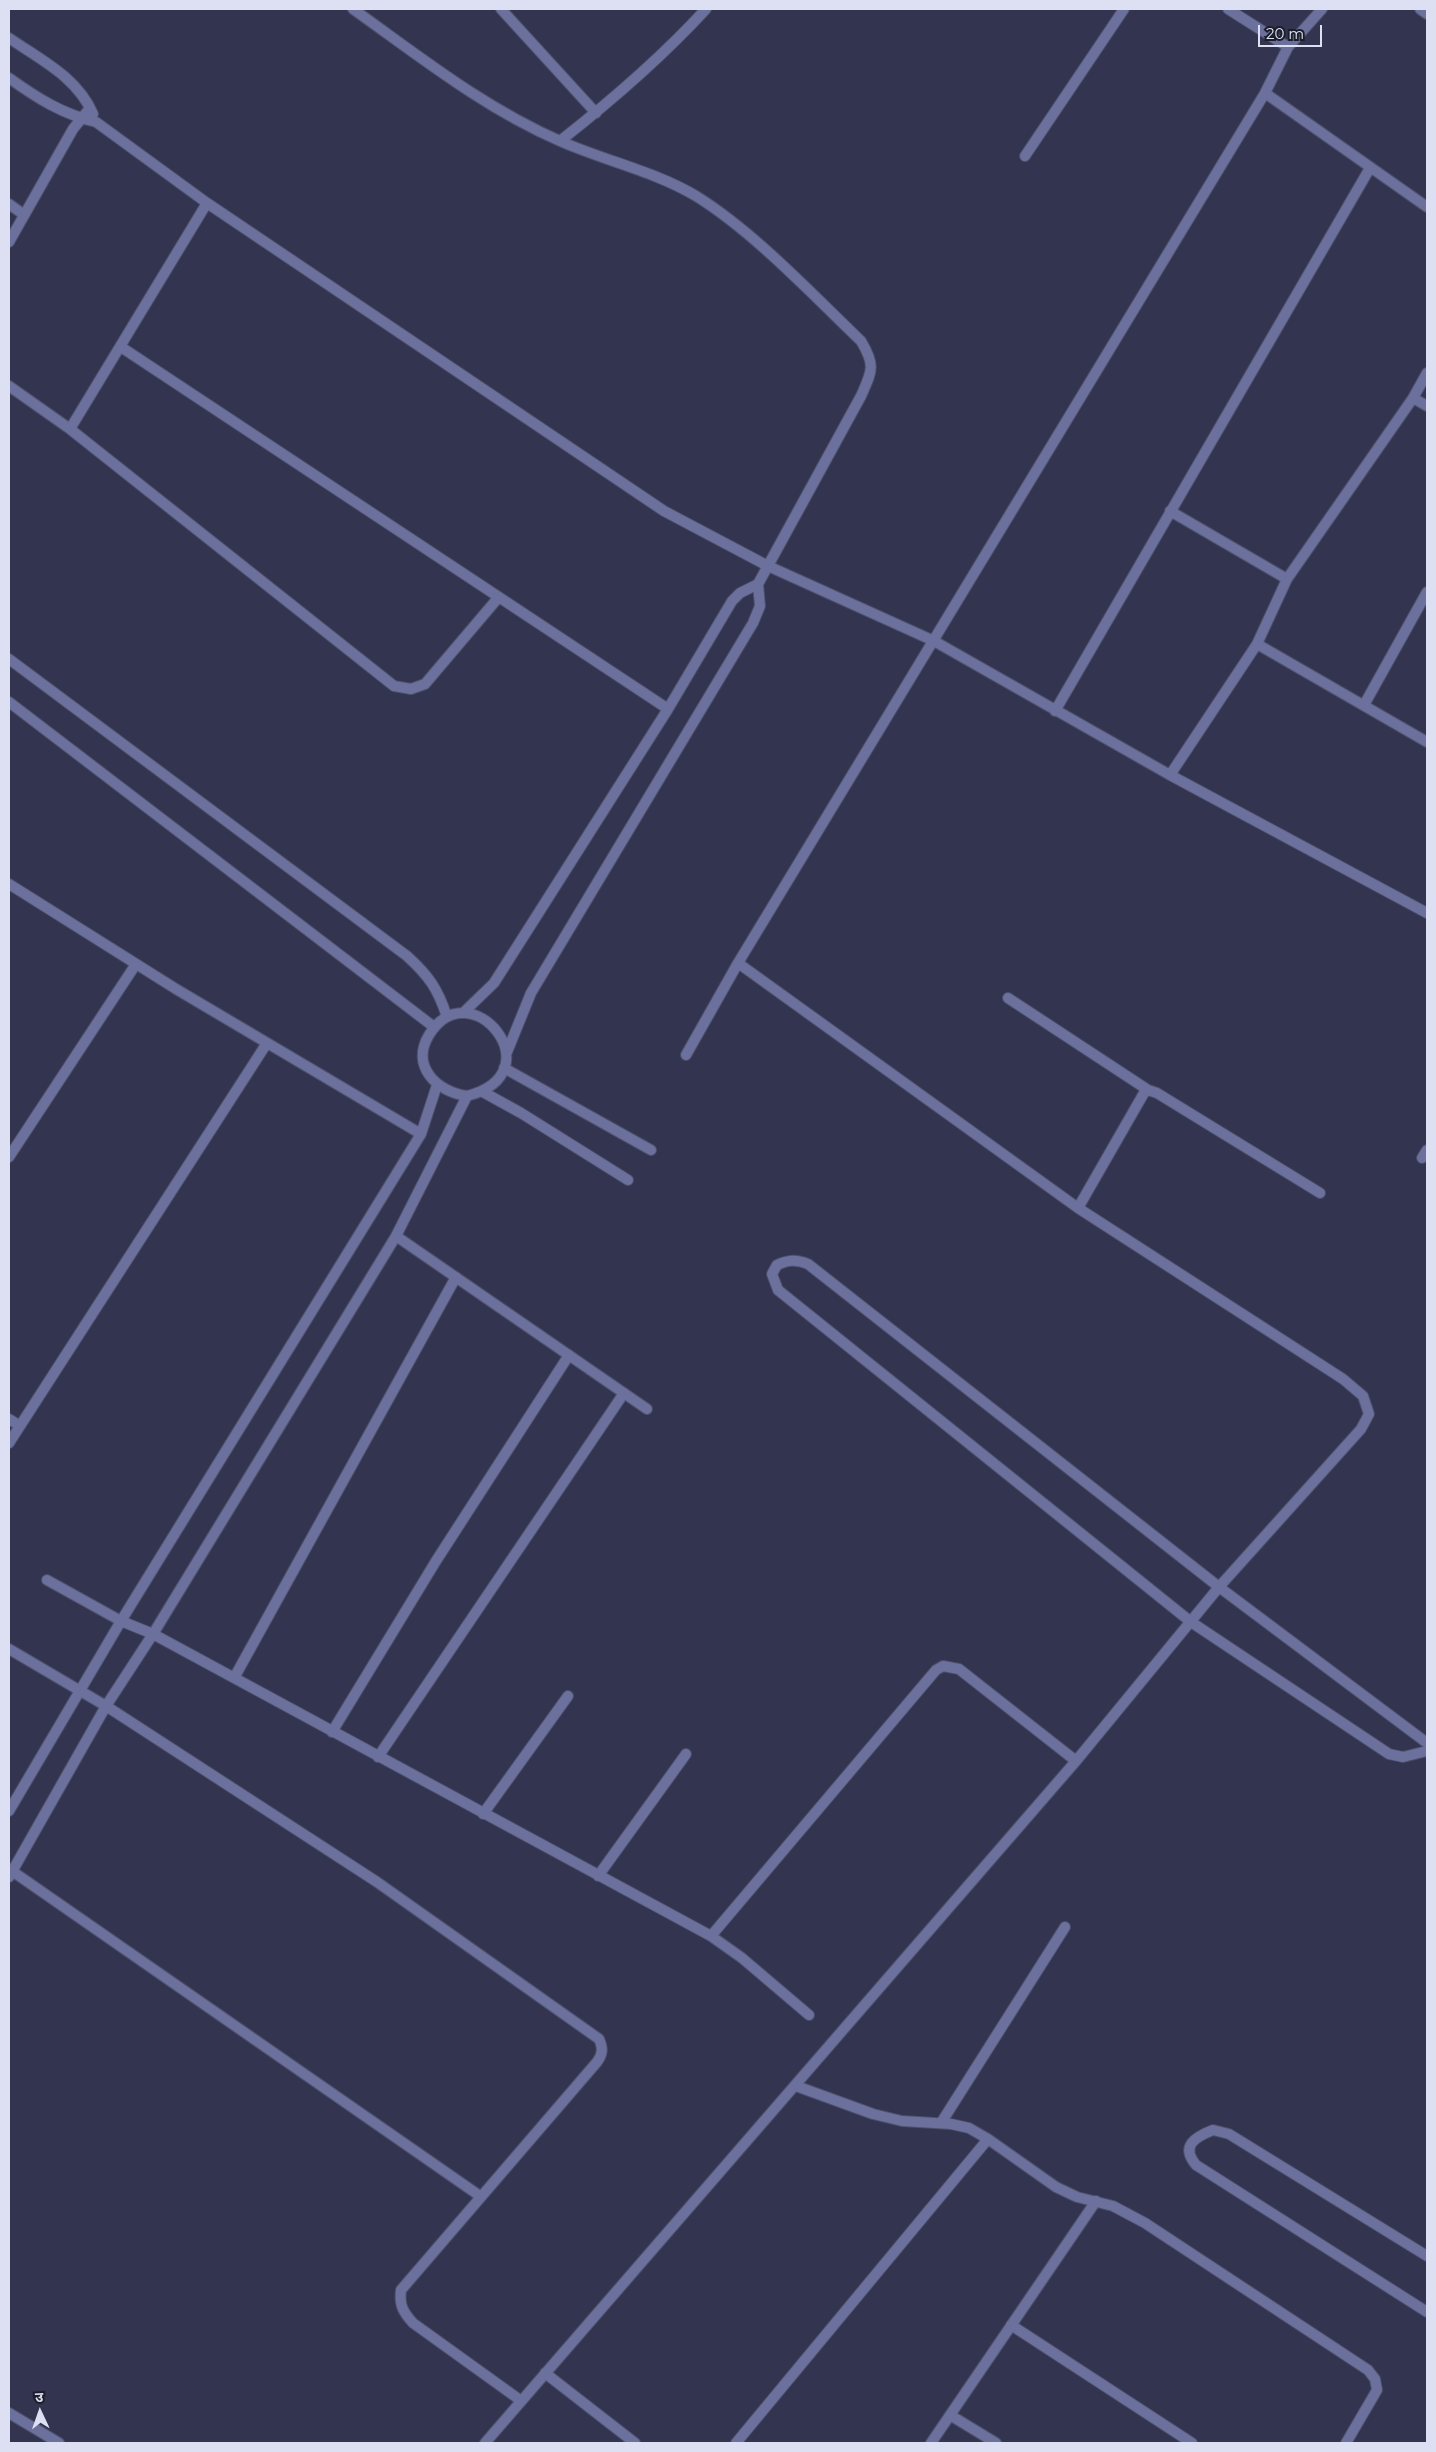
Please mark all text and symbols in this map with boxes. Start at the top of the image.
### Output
scale bar [1261,15,1325,47]
text: 20 m [1266,24,1304,43]
north arrow [15,2387,65,2437]
text: उ [35,2388,44,2406]

